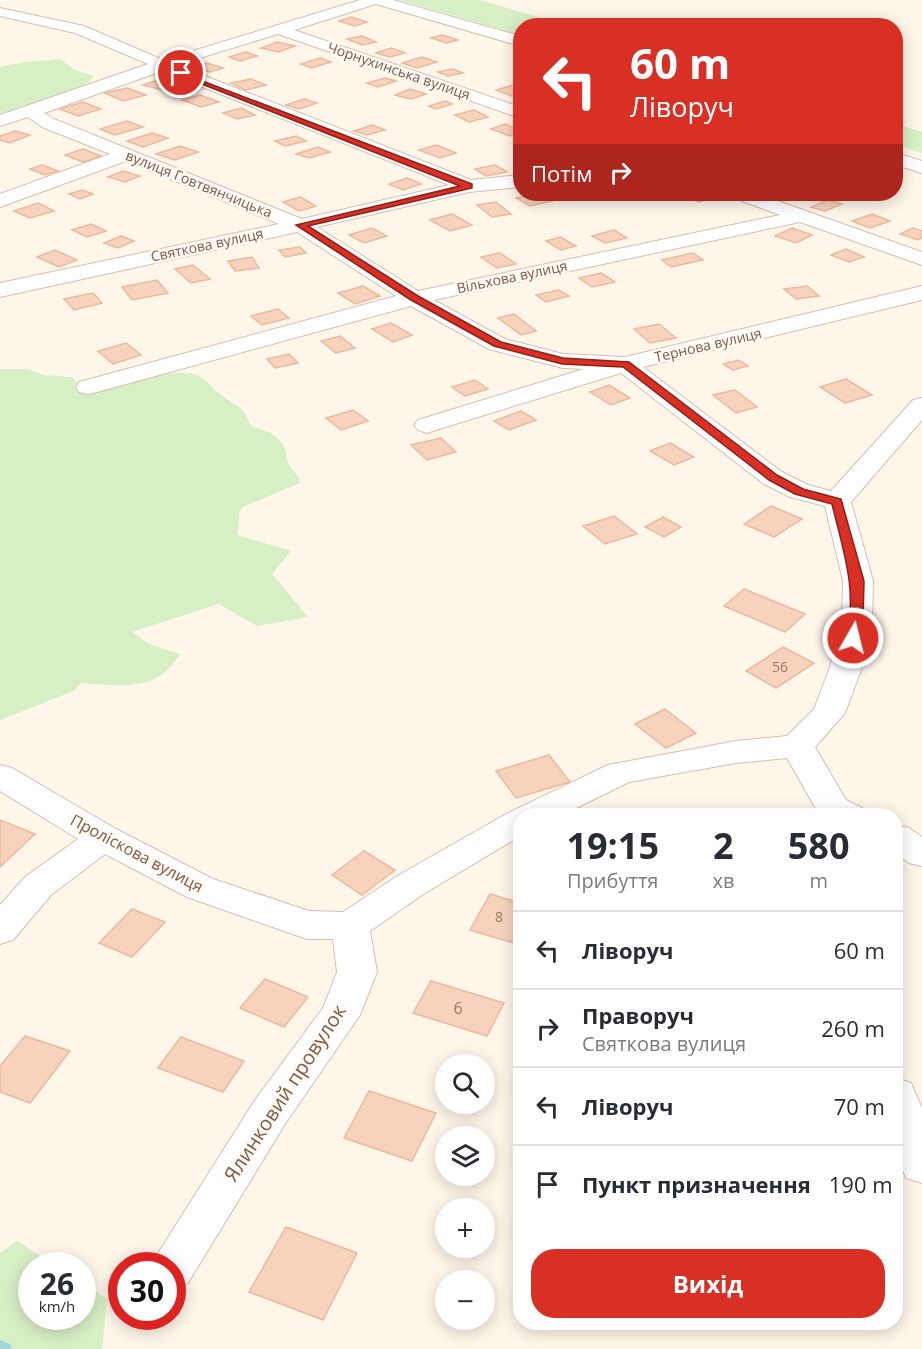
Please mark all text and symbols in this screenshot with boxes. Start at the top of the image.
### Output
text: 60 m [630,34,730,91]
street label: Чорнухинська вулиця [325,37,473,104]
icon: left [531,42,609,120]
pin [155,47,206,98]
icon: arrive [164,56,197,89]
text: Ліворуч [630,88,734,125]
street label: вулиця Говтвянчицька [123,145,275,222]
icon: right [604,156,637,189]
text: Потім [531,158,592,188]
street label: Святкова вулиця [149,223,265,266]
street label: Вільхова вулиця [455,256,569,298]
street label: Тернова вулиця [652,323,763,366]
position arrow [821,606,885,670]
house number: 56 [772,657,788,676]
street label: Проліскова вулиця [67,809,207,897]
text: 19:15 [566,821,659,870]
text: 2 [713,821,734,870]
text: 580 [788,821,850,870]
text: Прибуття [567,867,658,894]
text: хв [712,867,734,894]
text: m [809,867,828,894]
house number: 8 [495,907,503,926]
icon: left [531,934,564,967]
text: Ліворуч [582,935,673,965]
text: 60 m [834,935,885,965]
house number: 6 [453,997,463,1019]
street label: Ялинковий провулок [217,998,352,1186]
text: Праворуч [582,1000,694,1030]
icon: right [531,1012,564,1045]
text: 260 m [821,1013,885,1043]
text: Святкова вулиця [582,1030,746,1057]
map controls [435,1054,495,1330]
button: search [435,1054,495,1114]
icon: left [531,1090,564,1123]
text: Ліворуч [582,1091,673,1121]
text: 70 m [834,1091,885,1121]
button: layers [435,1126,495,1186]
icon: arrive [531,1168,564,1201]
text: Пункт призначення [582,1169,811,1199]
text: 190 m [829,1169,893,1199]
button: + [435,1198,495,1258]
button: Вихід [531,1249,885,1318]
speed limit sign: 30 [108,1252,186,1330]
text: 26 [40,1263,74,1304]
button: − [435,1270,495,1330]
text: km/h [39,1296,75,1316]

